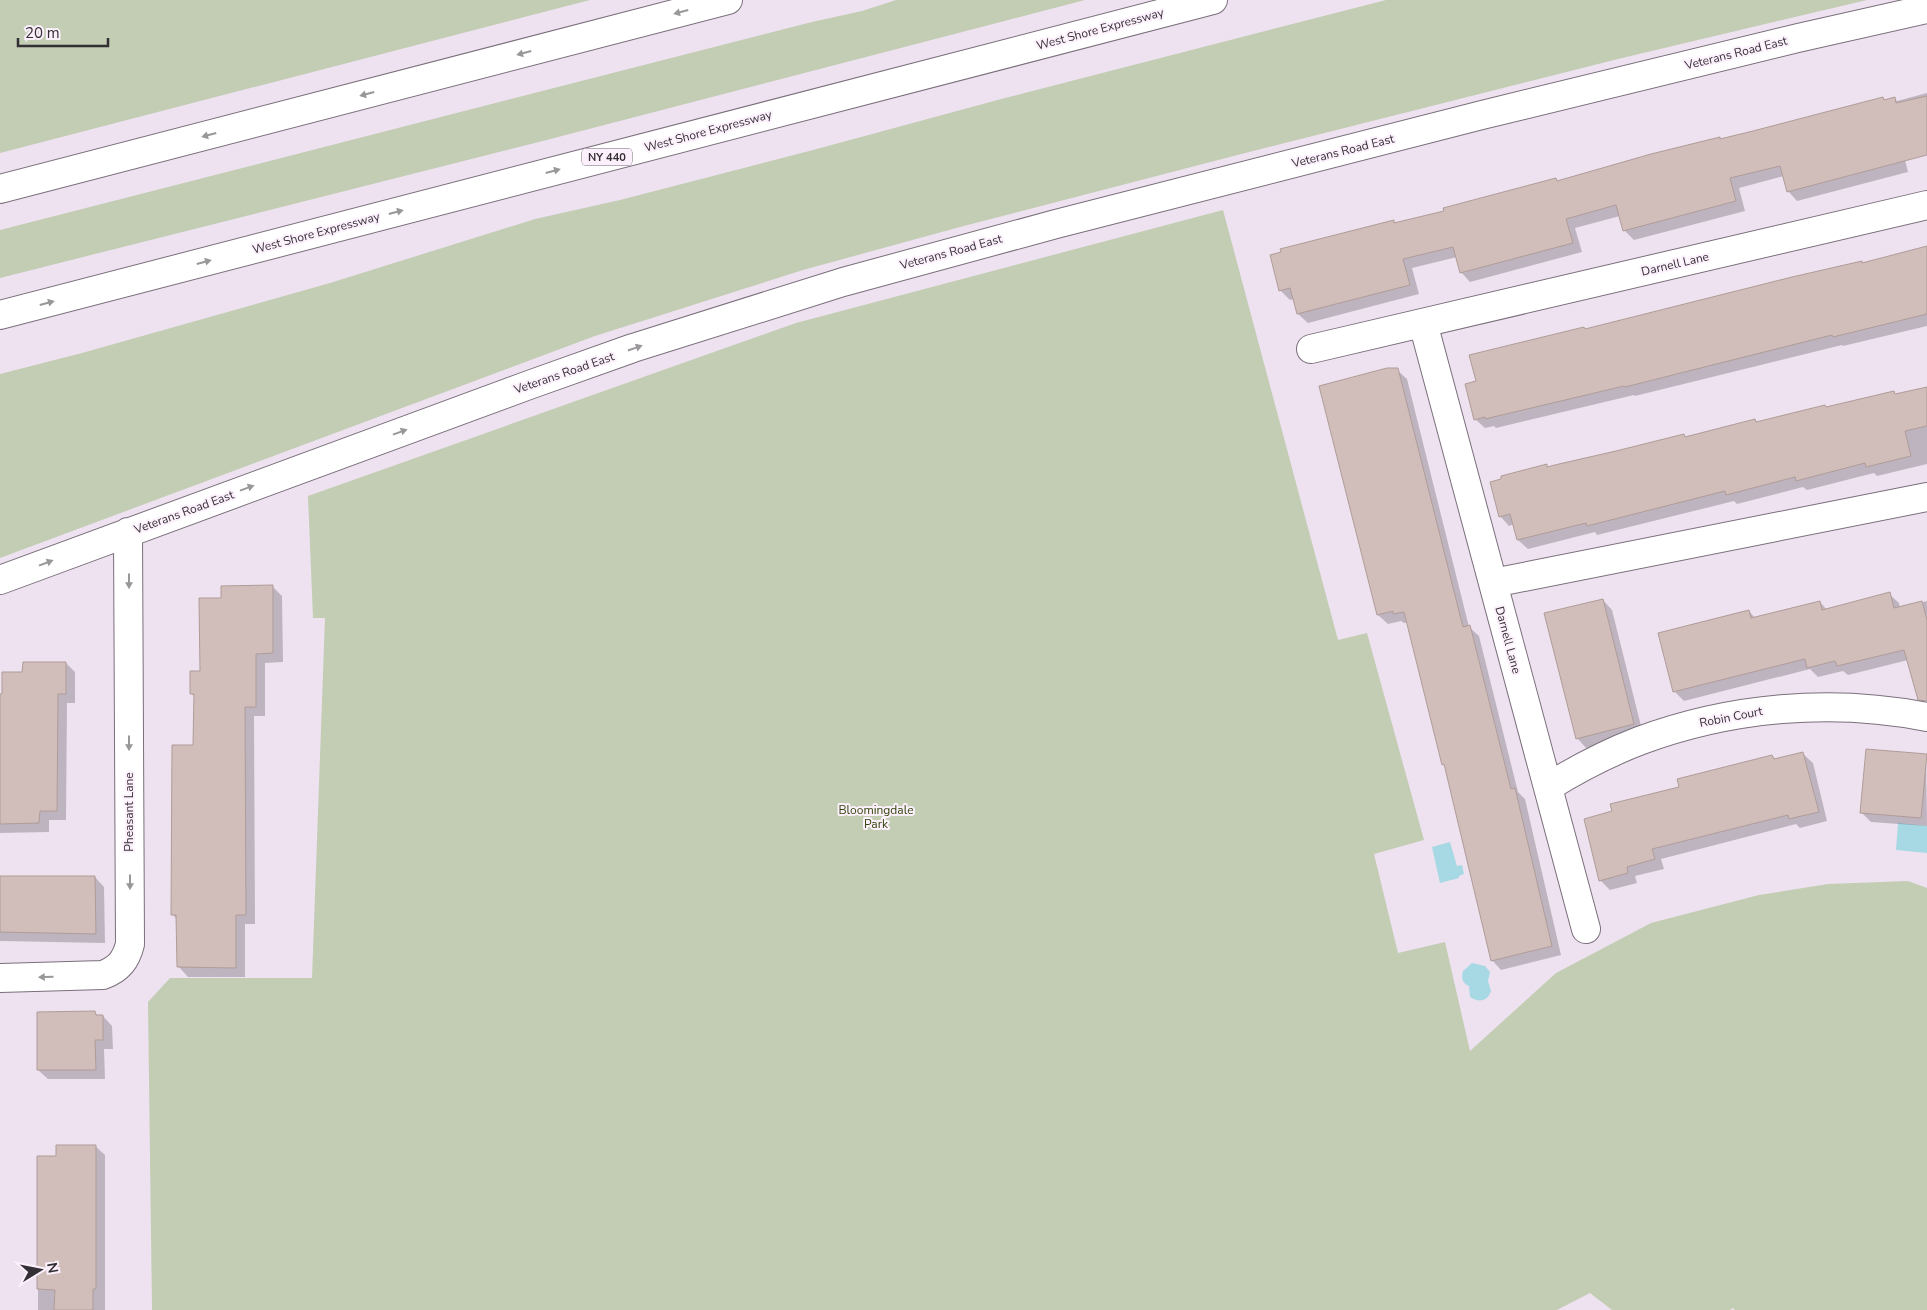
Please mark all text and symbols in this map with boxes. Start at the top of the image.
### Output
street label: West Shore Expressway [1035,4,1166,54]
one-way arrow [674,8,689,16]
scale bar [18,15,108,47]
text: 20 m [25,23,60,43]
street label: Veterans Road East [1682,32,1790,74]
one-way arrow [516,49,531,57]
one-way arrow [359,90,374,98]
street label: West Shore Expressway [643,106,774,156]
street label: Veterans Road East [1289,130,1397,172]
one-way arrow [202,131,217,139]
road number: NY 440 [582,148,632,166]
one-way arrow [545,167,560,175]
street label: West Shore Expressway [251,208,382,258]
one-way arrow [388,208,403,216]
street label: Veterans Road East [897,230,1005,274]
street label: Darnell Lane [1640,248,1710,280]
one-way arrow [197,258,212,266]
one-way arrow [40,298,55,306]
one-way arrow [628,344,643,352]
street label: Veterans Road East [511,348,617,398]
one-way arrow [393,428,408,436]
one-way arrow [240,484,255,492]
street label: Veterans Road East [131,486,237,538]
one-way arrow [38,559,53,566]
one-way arrow [125,573,133,589]
street label: Darnell Lane [1491,605,1525,675]
street label: Robin Court [1698,703,1765,731]
one-way arrow [125,736,133,752]
street label: Pheasant Lane [121,772,137,852]
park label: Bloomingdale Park [838,802,914,832]
one-way arrow [126,875,134,891]
one-way arrow [38,973,54,981]
north arrow [15,1245,65,1295]
text: N [42,1261,63,1275]

